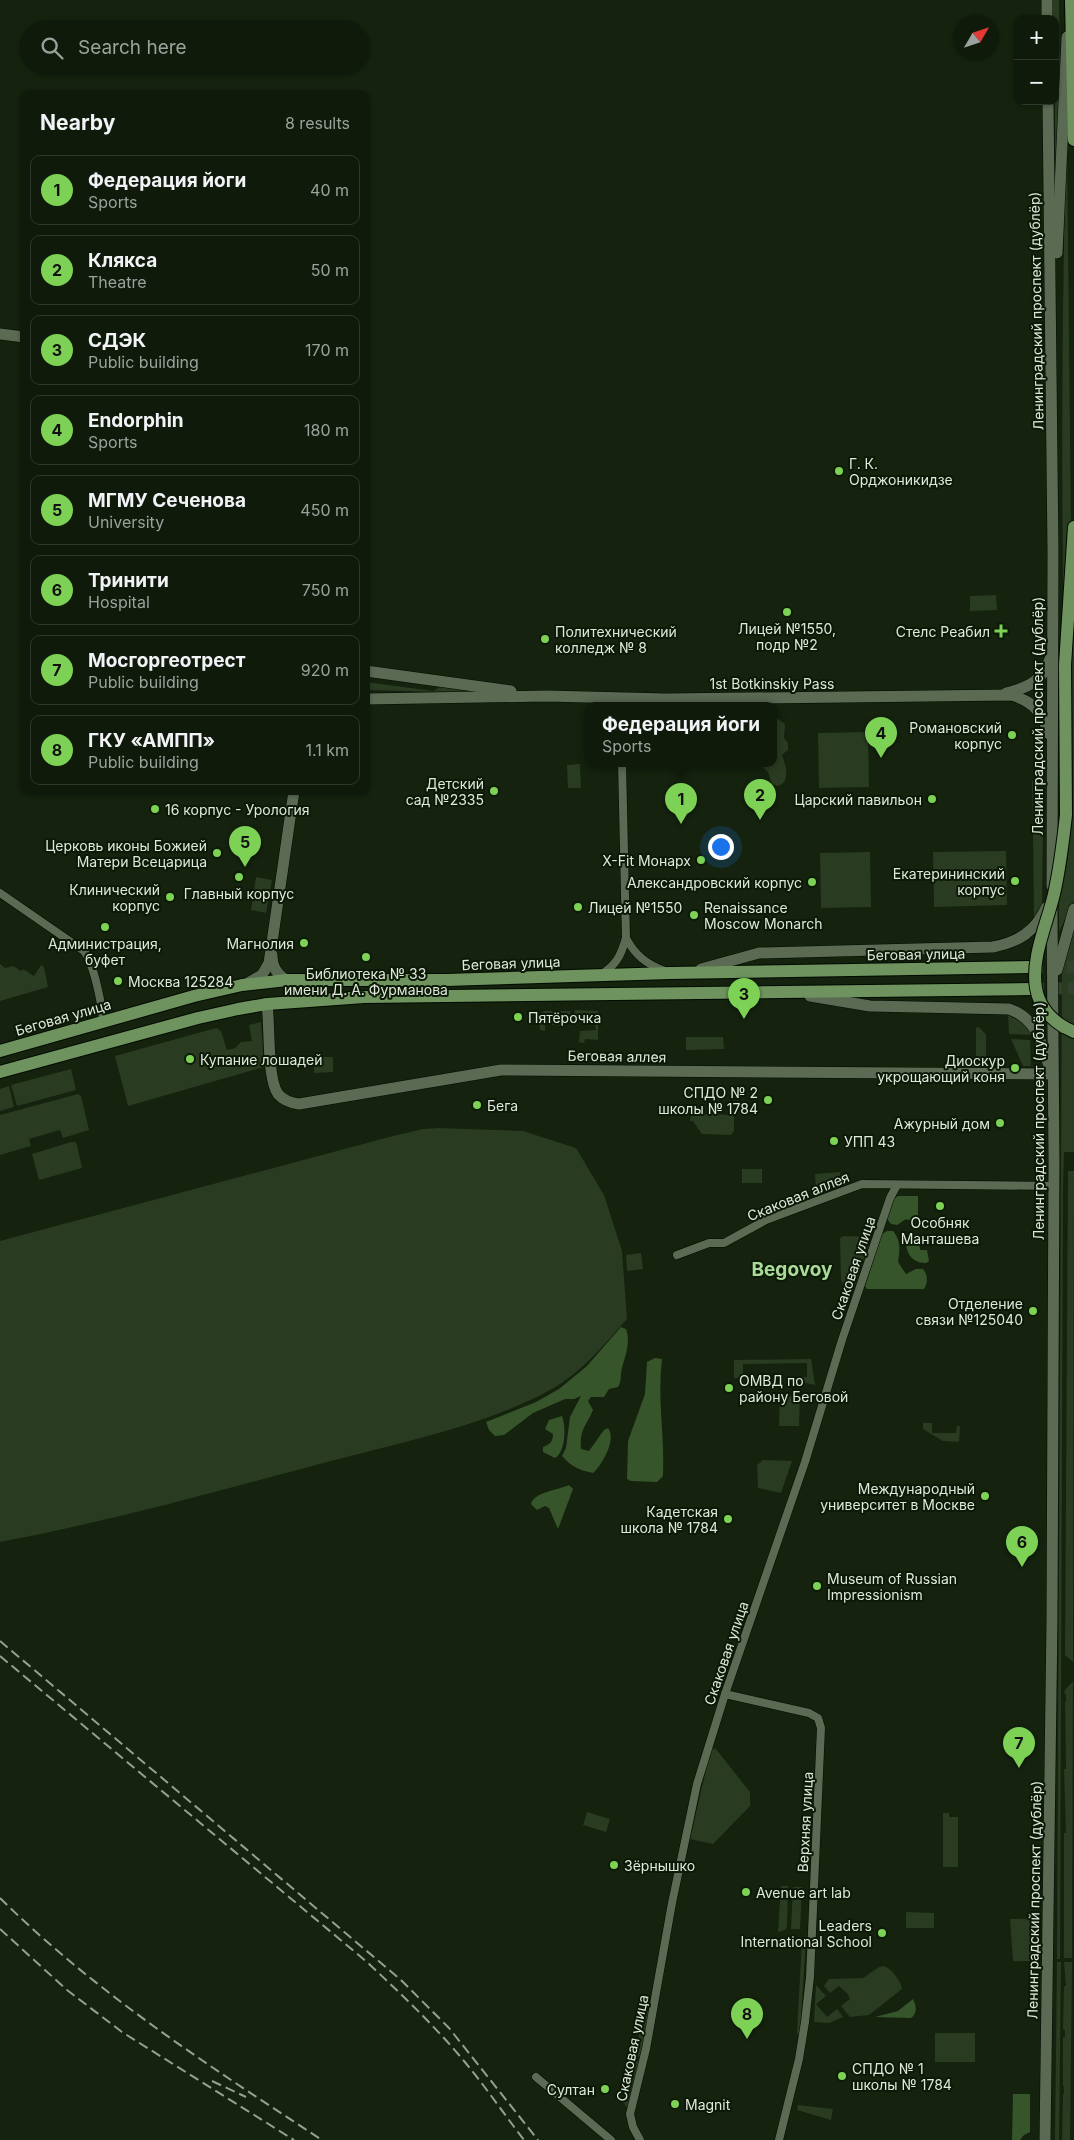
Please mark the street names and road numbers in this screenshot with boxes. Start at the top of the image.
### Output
street label: Ленинградский проспект (дублёр) [1025,192,1047,430]
street label: Ленинградский проспект (дублёр) [1029,597,1046,835]
street label: 1st Botkinskiy Pass [710,675,834,692]
street label: Беговая улица [866,945,966,963]
street label: Беговая улица [461,953,561,973]
street label: Беговая улица [13,995,113,1039]
street label: Ленинградский проспект (дублёр) [1030,1002,1047,1240]
street label: Беговая аллея [567,1047,667,1065]
street label: Скаковая аллея [744,1168,852,1224]
street label: Скаковая улица [827,1214,879,1322]
street label: Скаковая улица [700,1599,752,1707]
street label: Верхняя улица [794,1771,816,1873]
street label: Ленинградский проспект (дублёр) [1023,1781,1045,2019]
street label: Скаковая улица [612,1993,652,2103]

